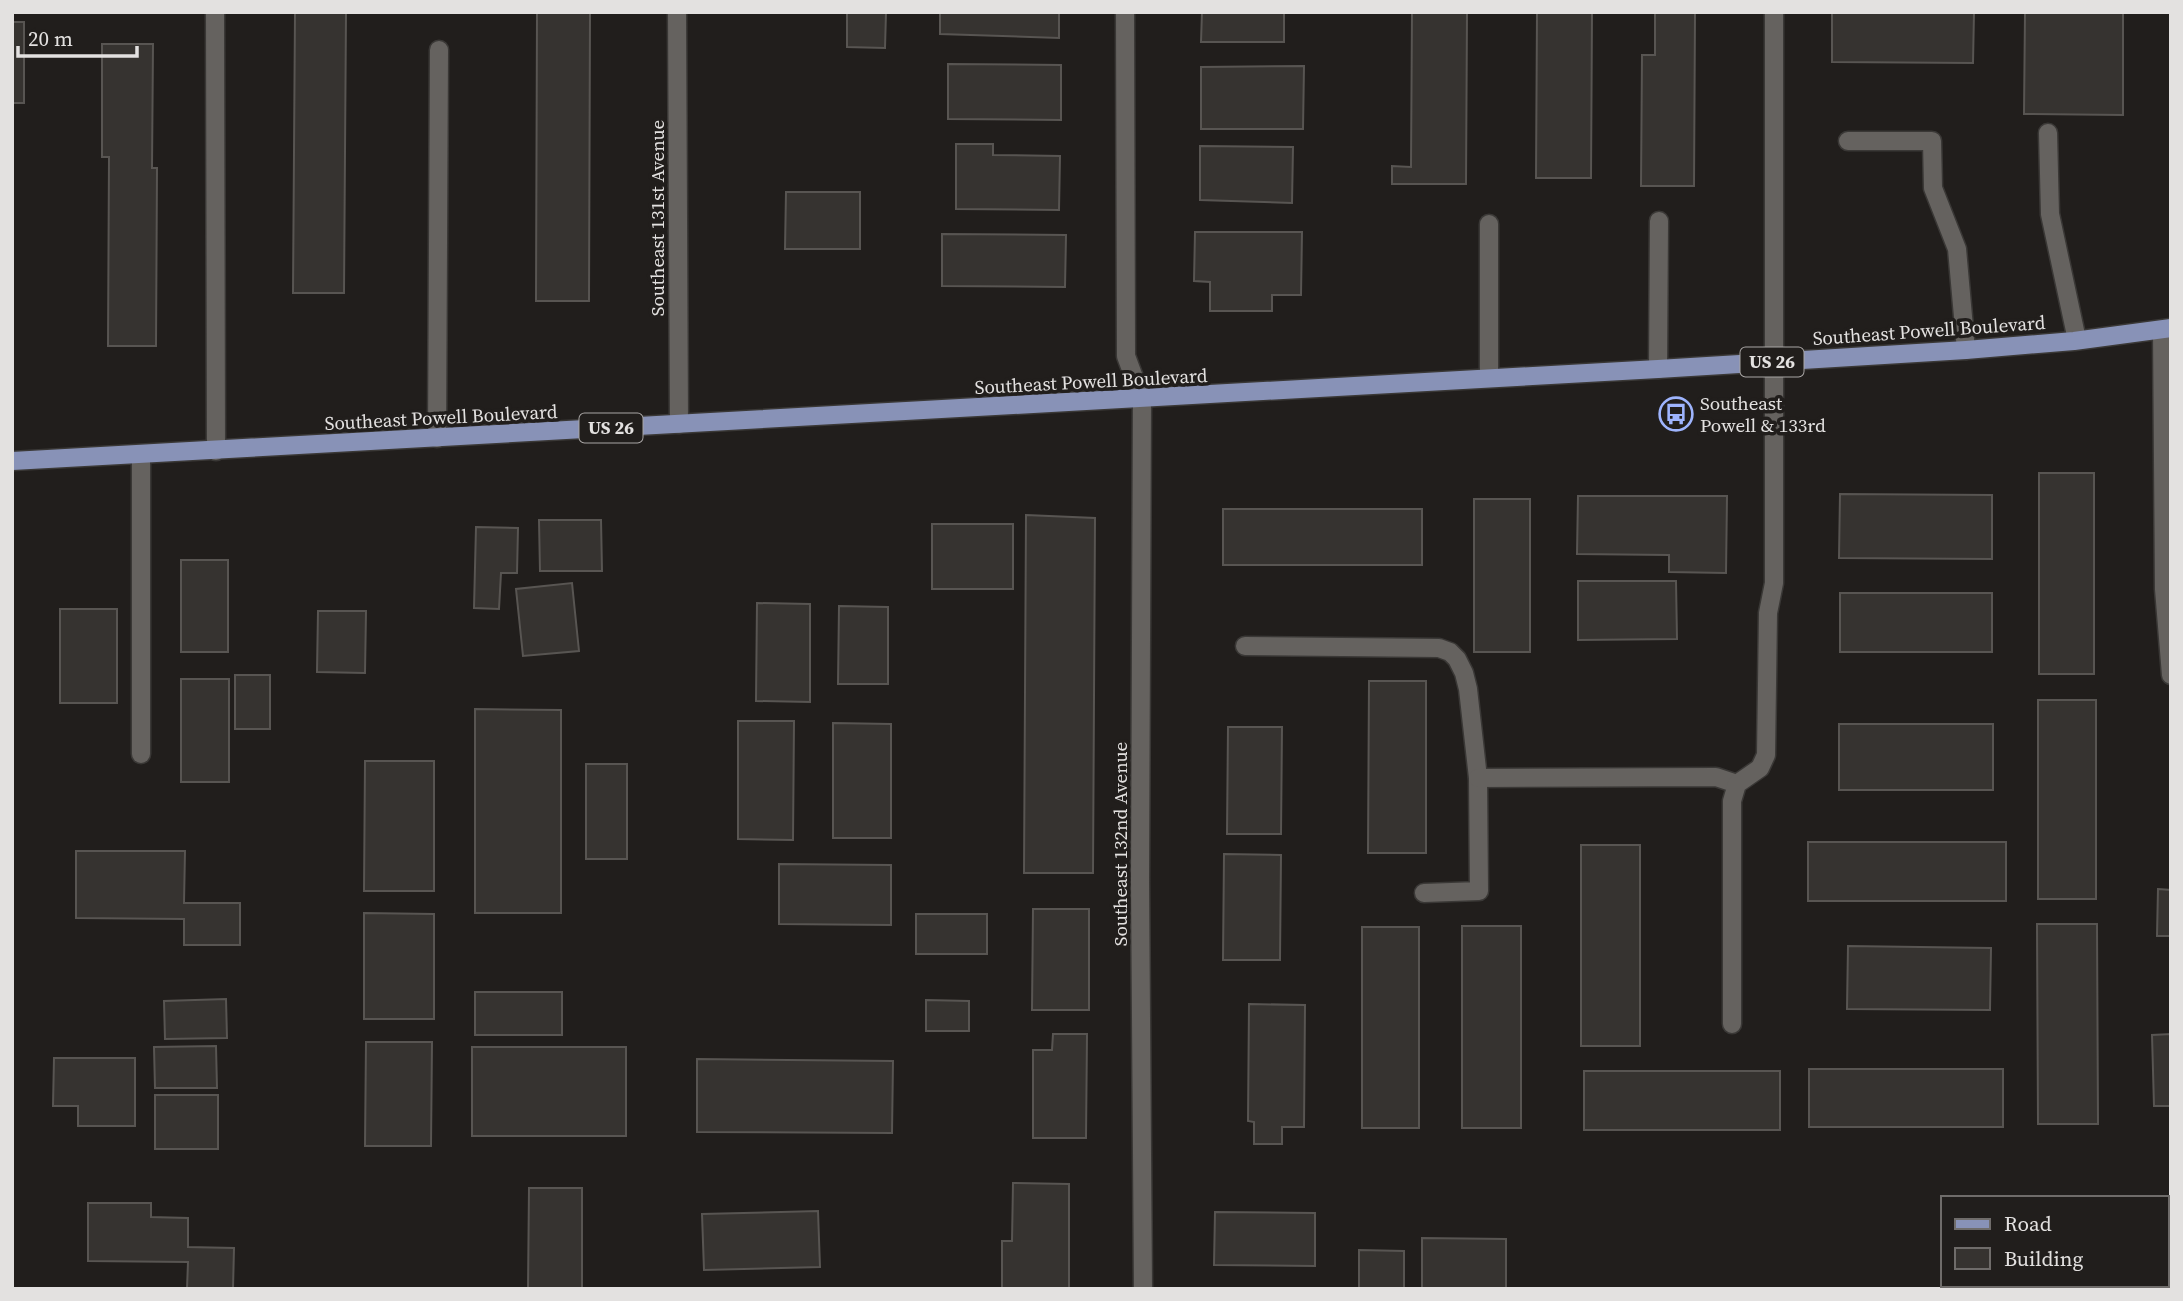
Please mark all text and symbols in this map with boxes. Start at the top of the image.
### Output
scale bar [18,14,136,58]
text: 20 m [28,24,73,53]
street label: Southeast 131st Avenue [644,120,670,316]
street label: Southeast Powell Boulevard [1812,309,2046,351]
road number: US 26 [1740,348,1803,376]
street label: Southeast Powell Boulevard [974,362,1208,400]
place label: Southeast Powell & 133rd [1700,390,1826,438]
bus stop icon: Southeast Powell & 133rd [1657,395,1695,433]
street label: Southeast Powell Boulevard [324,398,558,436]
road number: US 26 [580,414,642,442]
street label: Southeast 132nd Avenue [1107,742,1133,946]
legend [1941,1196,2169,1287]
text: Road [2004,1209,2052,1238]
text: Building [2004,1244,2083,1273]

